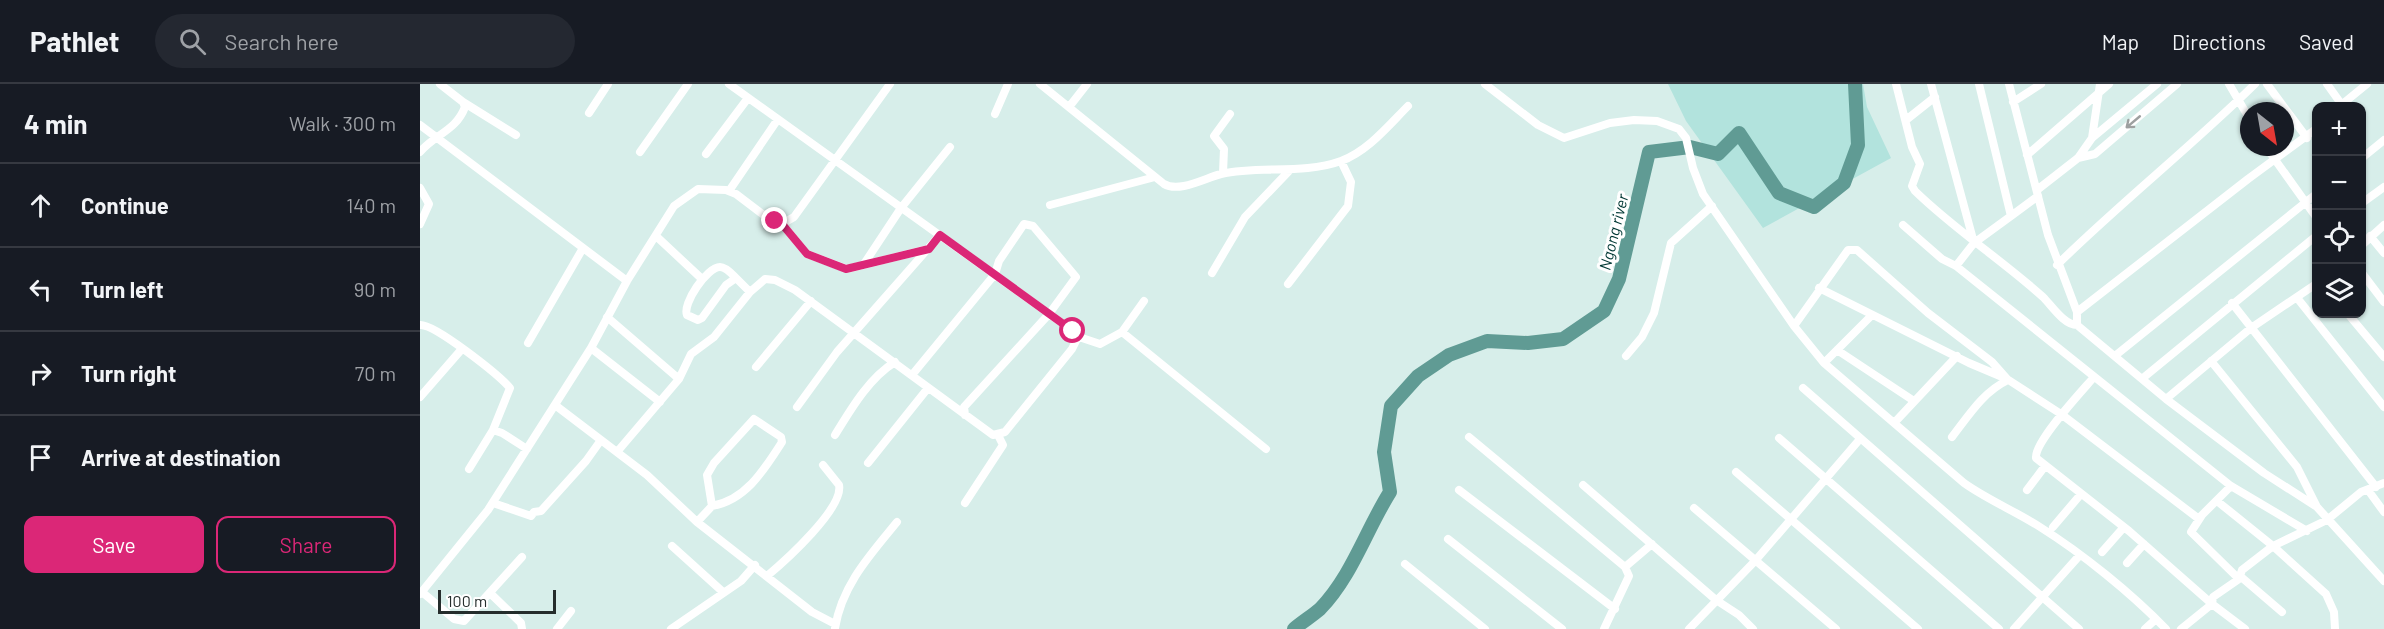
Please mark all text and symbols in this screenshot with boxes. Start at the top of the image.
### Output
search box [155,14,575,68]
text: Pathlet [30,24,119,58]
icon: search [176,25,209,58]
text: Search here [224,28,339,54]
text: Map [2102,29,2139,54]
text: Directions [2172,29,2266,54]
text: Saved [2299,29,2354,54]
north arrow [2240,102,2294,156]
map controls [2312,102,2366,318]
button: + [2312,102,2366,156]
text: 4 min [24,108,88,139]
text: Walk · 300 m [289,111,396,135]
one-way arrow [2125,116,2141,129]
button: − [2312,156,2366,210]
icon: ahead [24,189,57,222]
water label: Ngong river [1594,191,1632,272]
text: Continue [81,192,169,218]
text: 140 m [346,193,396,217]
route end [761,207,787,233]
button: locate [2312,210,2366,264]
button: layers [2312,264,2366,318]
icon: left [24,273,57,306]
text: Turn left [81,276,164,302]
text: 90 m [354,277,396,301]
route start [1059,317,1085,343]
icon: right [24,357,57,390]
text: Turn right [81,360,176,386]
text: 70 m [355,361,396,385]
icon: arrive [24,441,57,474]
text: Arrive at destination [81,444,280,470]
button: Save [24,516,204,573]
button: Share [216,516,396,573]
scale bar [438,587,556,614]
text: 100 m [447,591,487,610]

